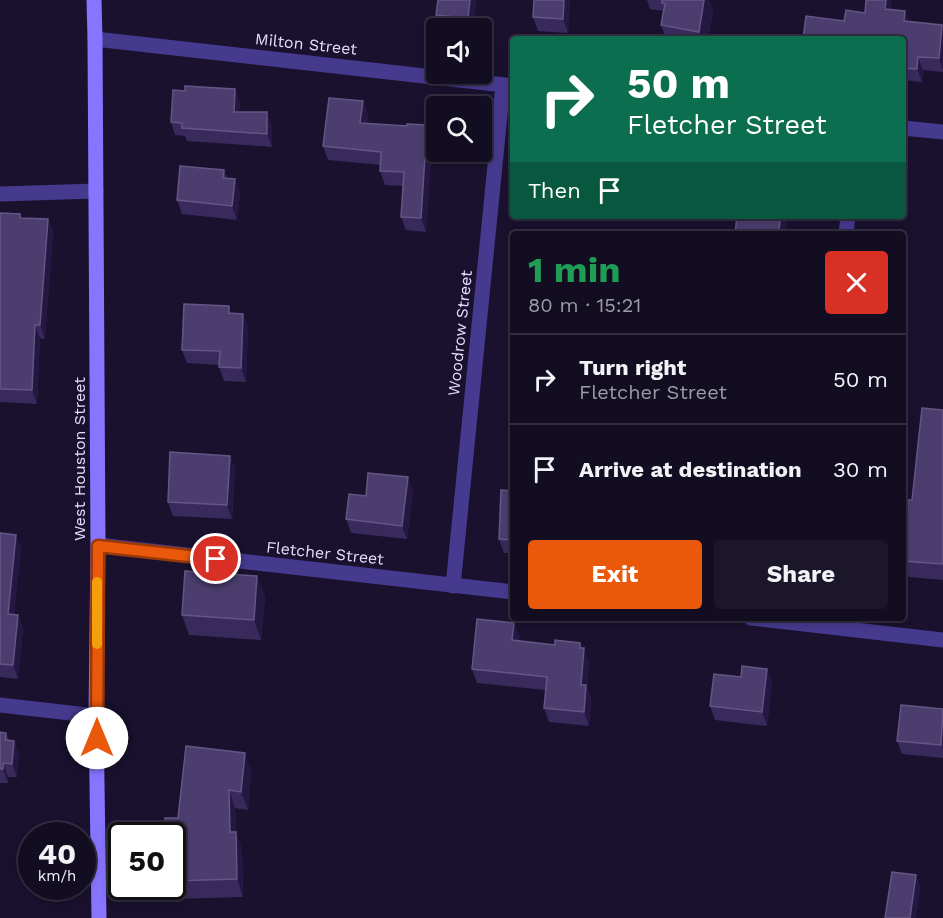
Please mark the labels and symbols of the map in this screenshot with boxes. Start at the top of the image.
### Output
street label: Milton Street [254,29,358,59]
street label: Woodrow Street [444,269,476,397]
street label: West Houston Street [70,377,89,541]
pin [190,533,241,584]
street label: Fletcher Street [265,537,385,569]
position arrow [65,706,129,770]
speed limit sign: 50 [108,822,186,900]

